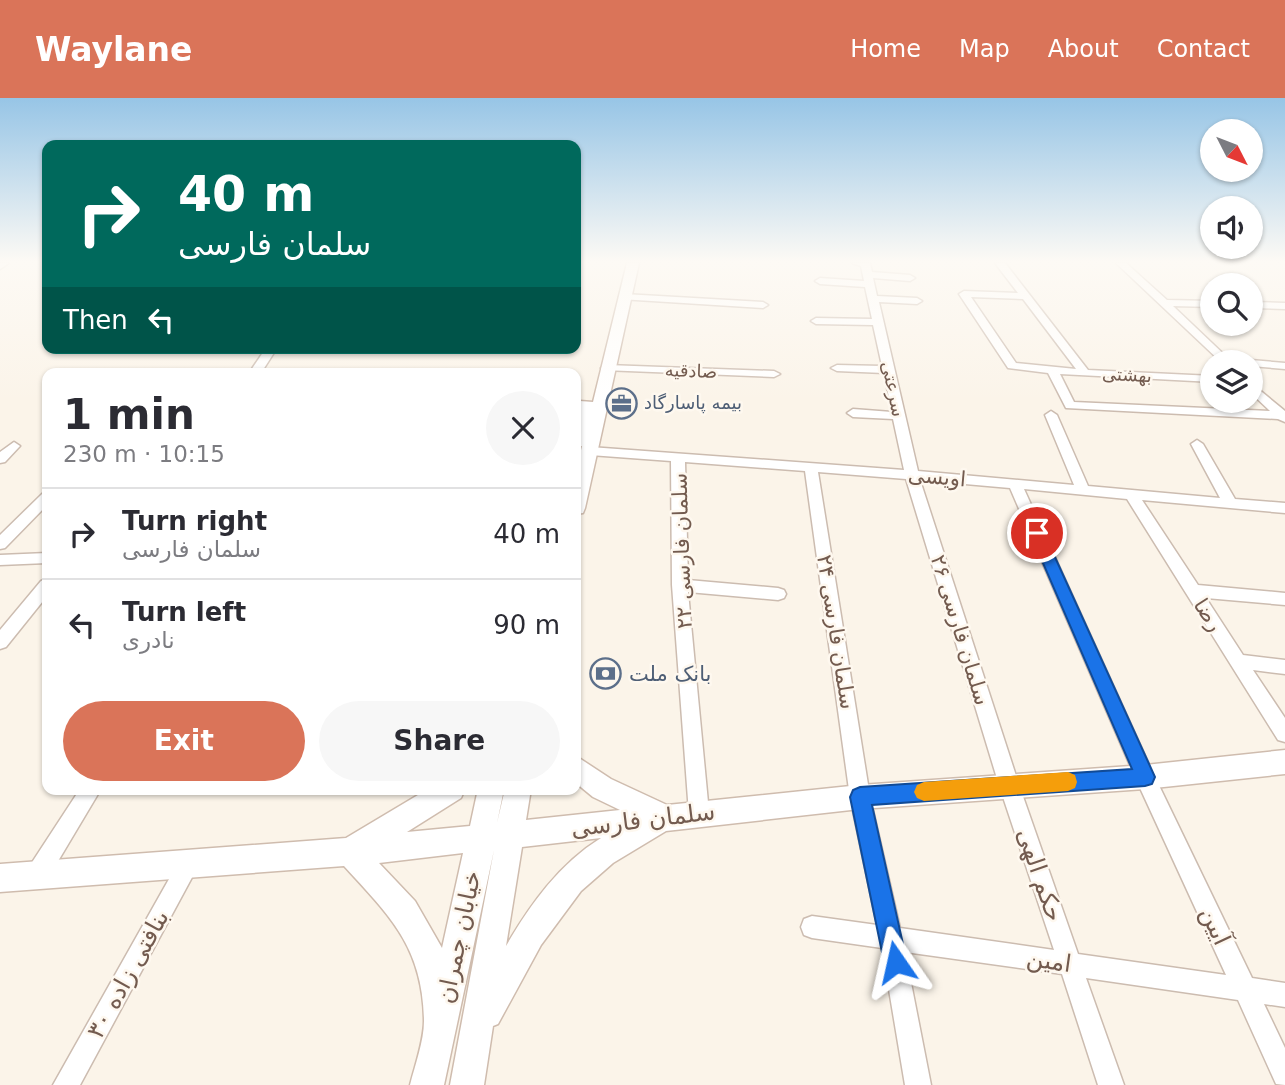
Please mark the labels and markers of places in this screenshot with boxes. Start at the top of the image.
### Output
office icon: بیمه پاسارگاد [604,386,638,420]
place label: بیمه پاسارگاد [644,392,742,414]
pin [1007,503,1067,563]
bank icon: بانک ملت [589,657,623,691]
place label: بانک ملت [629,662,711,686]

